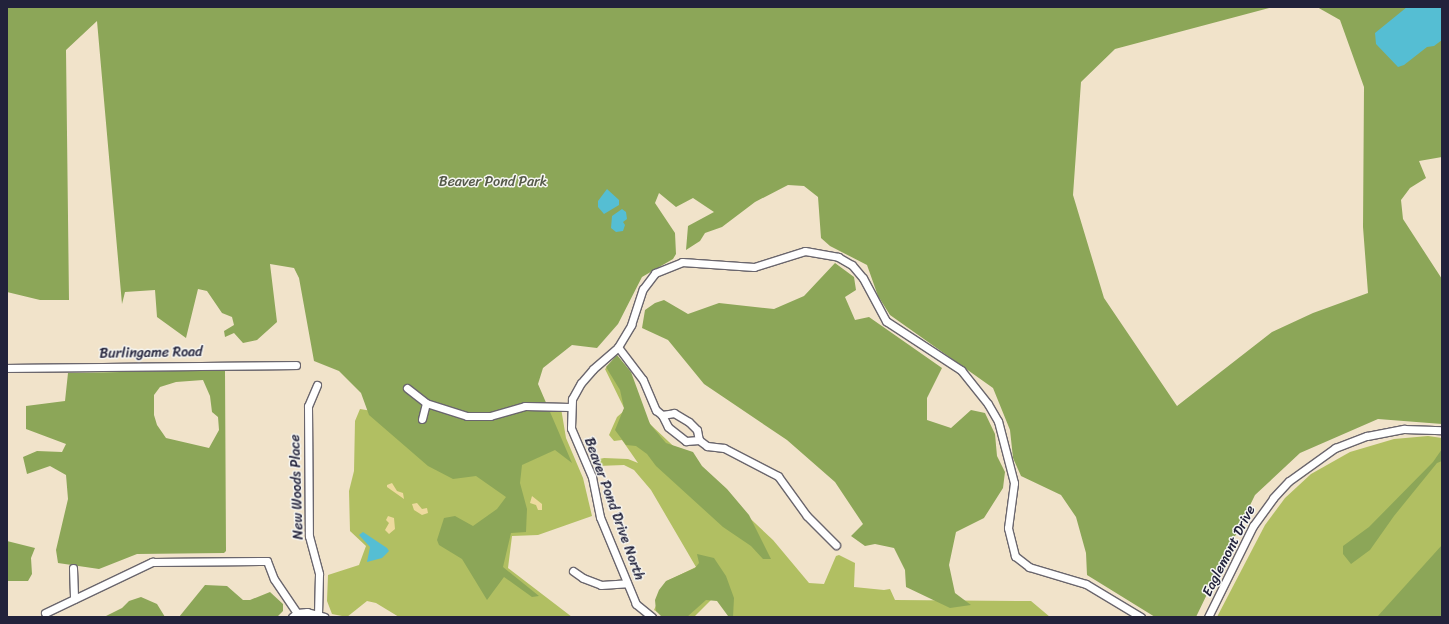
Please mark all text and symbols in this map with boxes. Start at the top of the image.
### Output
park label: Beaver Pond Park [439,174,547,190]
street label: Burlingame Road [99,344,203,362]
street label: New Woods Place [287,434,307,540]
street label: Beaver Pond Drive North [580,435,648,583]
street label: Eaglemont Drive [1199,503,1259,599]

